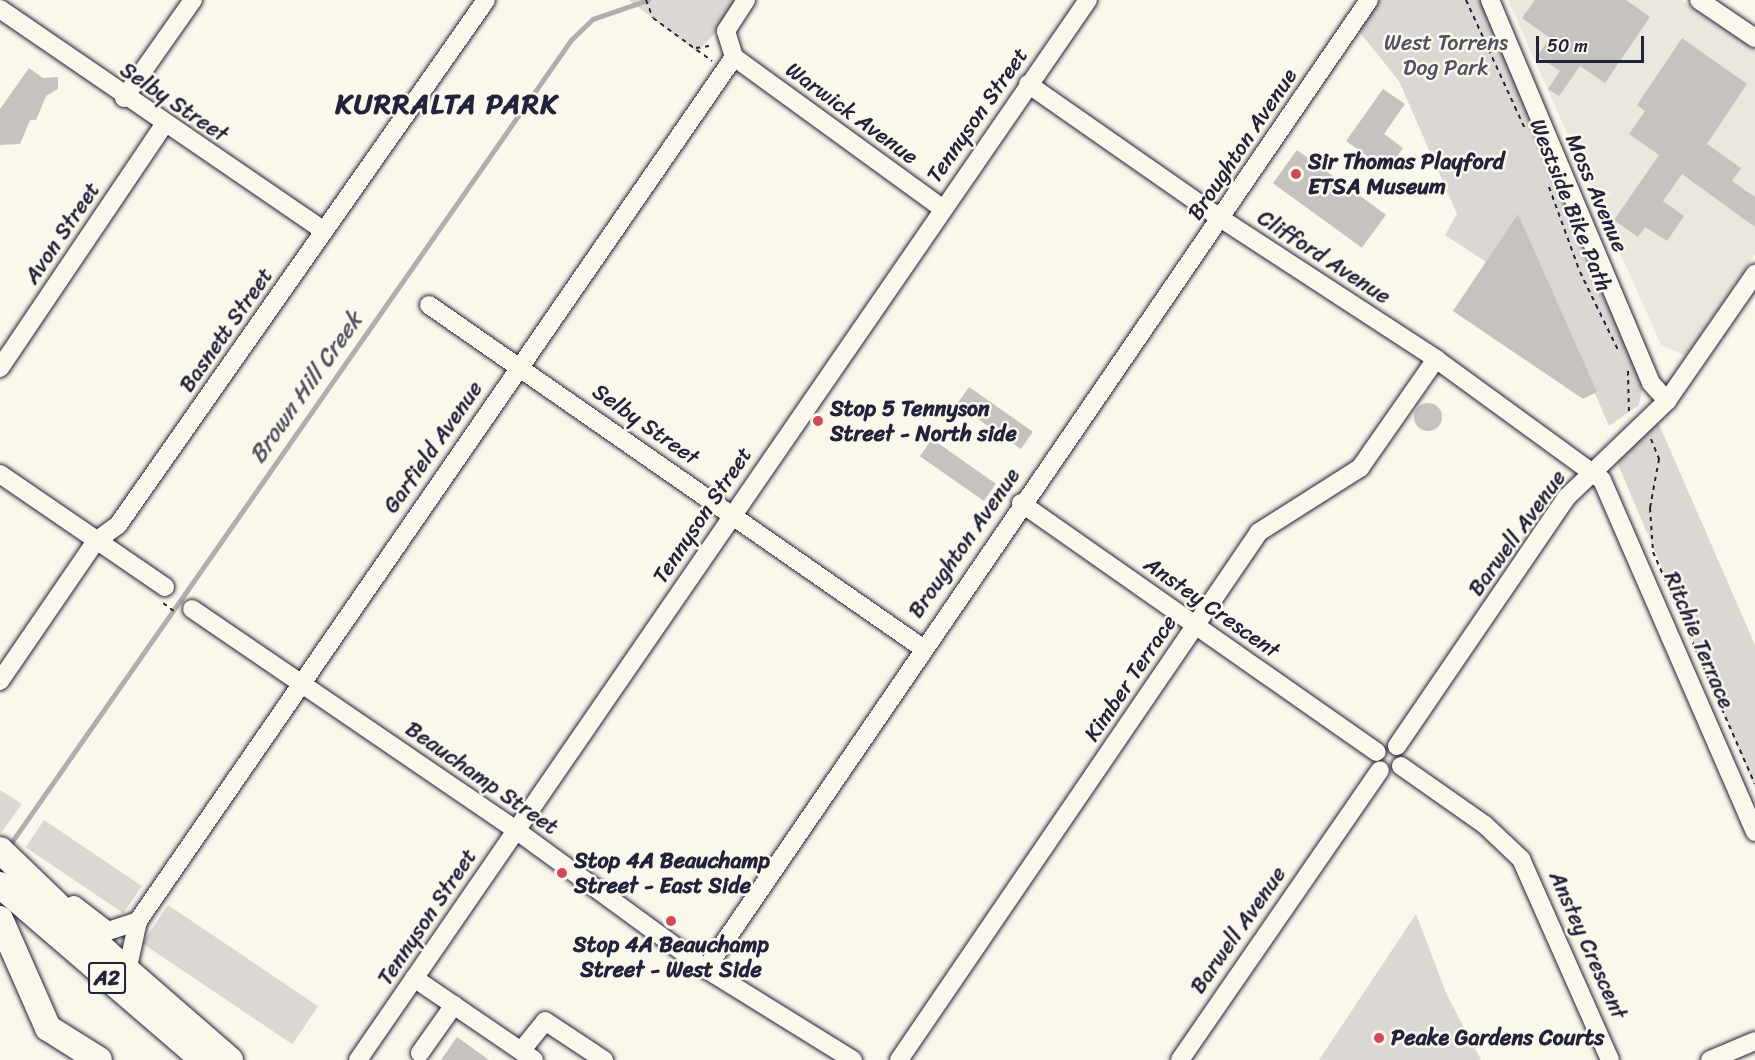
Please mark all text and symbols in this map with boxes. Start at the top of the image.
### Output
scale bar [1539,24,1647,62]
park label: West Torrens Dog Park [1383,29,1509,80]
text: 50 m [1547,30,1588,62]
street label: Tennyson Street [920,42,1034,188]
street label: Selby Street [115,56,233,148]
street label: Warwick Avenue [781,56,923,170]
street label: Broughton Avenue [1182,63,1302,225]
district label: KURRALTA PARK [336,87,558,121]
street label: Westside Bike Path [1524,114,1618,296]
street label: Moss Avenue [1560,130,1634,256]
place label: Sir Thomas Playford ETSA Museum [1308,148,1504,200]
marker: Sir Thomas Playford ETSA Museum [1289,167,1303,181]
street label: Avon Street [18,177,106,289]
street label: Clifford Avenue [1253,204,1395,310]
street label: Basnett Street [173,263,279,397]
water label: Brown Hill Creek [243,307,369,469]
street label: Garfield Avenue [378,376,488,518]
street label: Selby Street [588,378,704,470]
place label: Stop 5 Tennyson Street - North side [830,395,1017,446]
marker: Stop 5 Tennyson Street - North side [811,414,825,428]
street label: Tennyson Street [647,442,757,588]
street label: Broughton Avenue [902,463,1026,623]
street label: Barwell Avenue [1463,465,1571,601]
street label: Anstey Crescent [1138,550,1286,664]
street label: Ritchie Terrace [1658,568,1740,712]
street label: Kimber Terrace [1078,610,1182,746]
street label: Beauchamp Street [401,716,563,840]
street label: Tennyson Street [372,844,482,990]
place label: Stop 4A Beauchamp Street - East Side [574,847,770,898]
street label: Barwell Avenue [1184,861,1292,999]
marker: Stop 4A Beauchamp Street - East Side [555,866,569,880]
street label: Anstey Crescent [1543,866,1633,1024]
marker: Stop 4A Beauchamp Street - West Side [664,914,678,928]
place label: Stop 4A Beauchamp Street - West Side [573,931,769,982]
road number: A2 [88,960,126,996]
place label: Peake Gardens Courts [1391,1025,1604,1051]
marker: Peake Gardens Courts [1372,1031,1386,1045]

